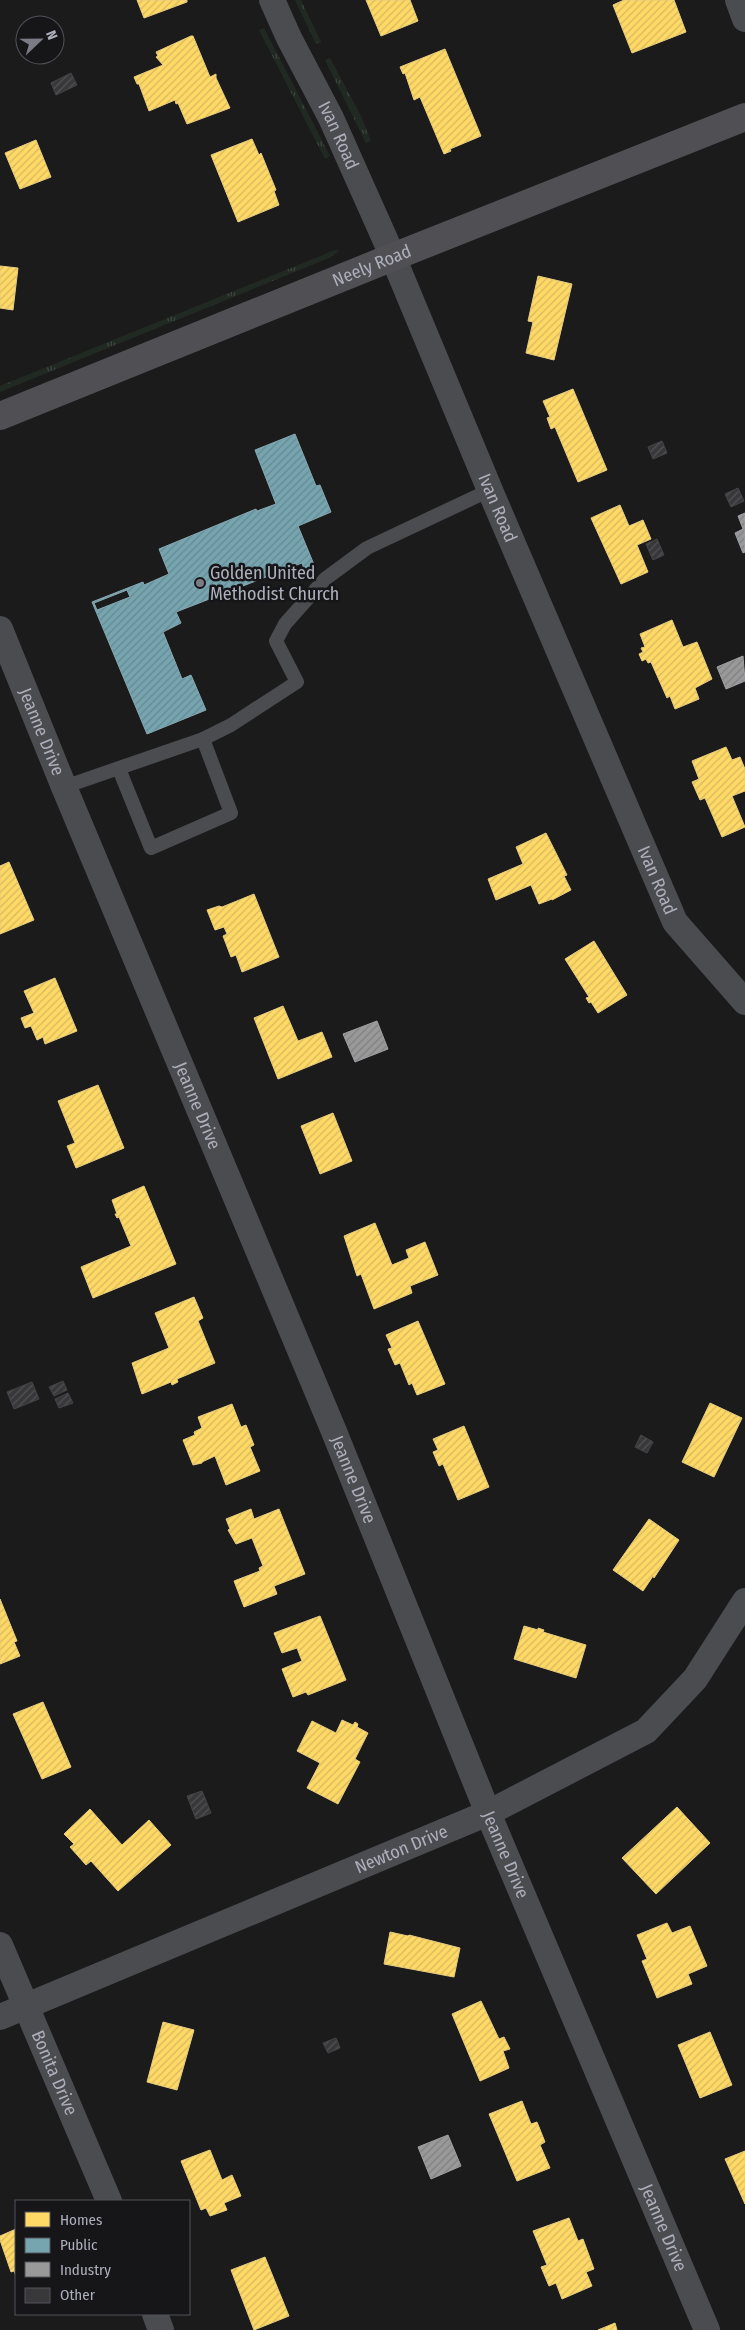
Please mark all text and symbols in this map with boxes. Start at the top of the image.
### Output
north arrow [15,15,65,65]
text: N [42,28,61,42]
street label: Ivan Road [313,98,364,173]
street label: Neely Road [329,240,414,291]
street label: Ivan Road [473,470,522,546]
place label: Golden United Methodist Church [210,562,339,605]
marker: Golden United Methodist Church [194,577,206,589]
street label: Jeanne Drive [14,685,69,779]
street label: Ivan Road [633,843,681,918]
street label: Jeanne Drive [169,1059,226,1153]
street label: Jeanne Drive [326,1432,381,1527]
street label: Jeanne Drive [477,1808,534,1902]
street label: Newton Drive [352,1820,451,1878]
street label: Bonita Drive [27,2027,82,2119]
street label: Jeanne Drive [635,2181,692,2275]
legend [15,2200,190,2315]
text: Homes [60,2211,102,2229]
text: Public [60,2236,98,2254]
text: Industry [60,2261,111,2279]
text: Other [60,2286,96,2304]

